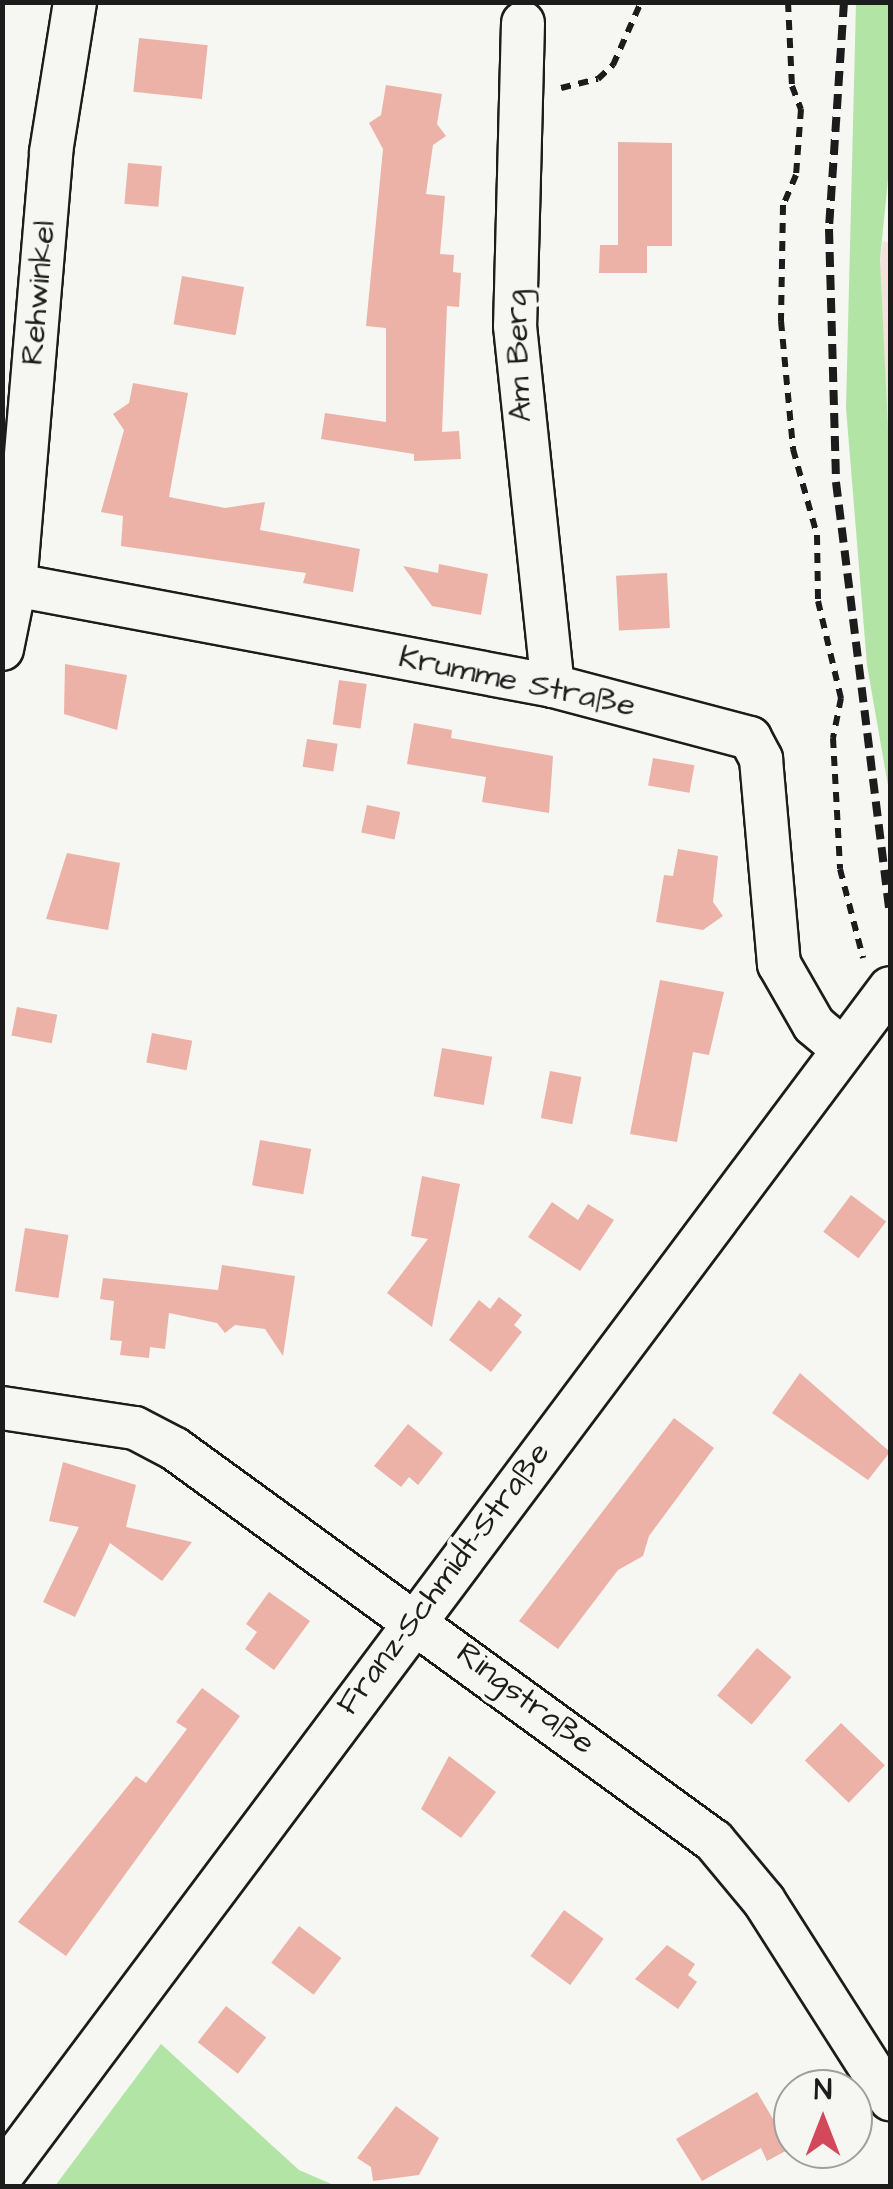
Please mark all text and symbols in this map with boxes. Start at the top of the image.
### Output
street label: Rehwinkel [14,219,64,367]
street label: Am Berg [498,289,540,423]
street label: Krumme Straße [395,638,639,726]
street label: Franz-Schmidt-Straße [329,1435,559,1723]
street label: Ringstraße [448,1635,602,1763]
north arrow [773,2069,873,2169]
text: N [814,2071,832,2110]

